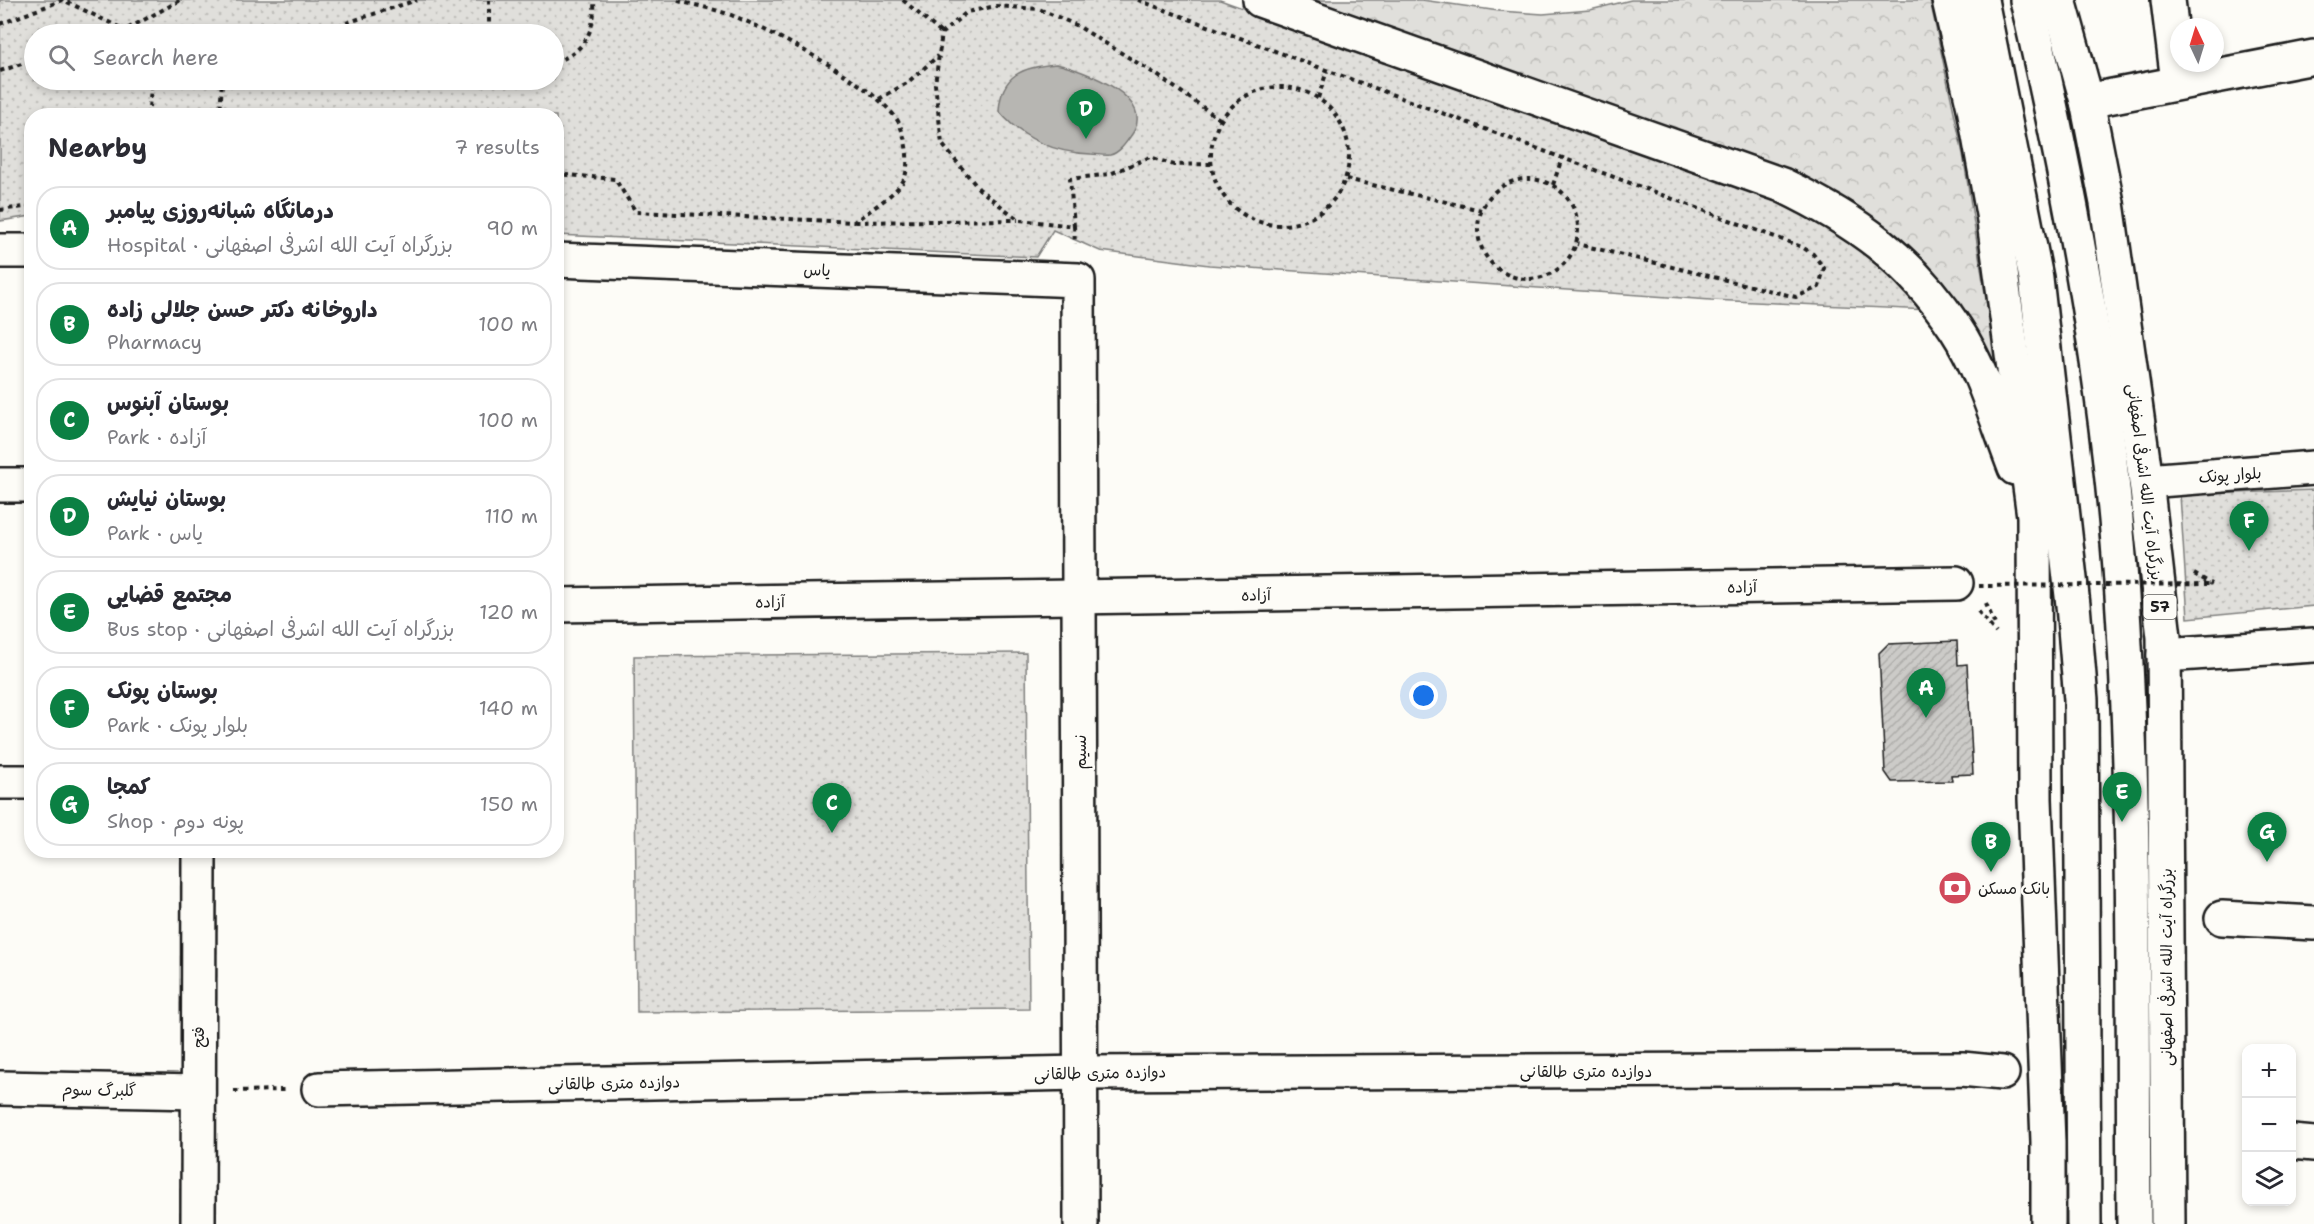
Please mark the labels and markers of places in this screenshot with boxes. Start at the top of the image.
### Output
pin: D [1066,90,1106,139]
pin: F [2230,502,2268,551]
pin: A [1906,668,1946,718]
pin: E [2102,772,2142,822]
pin: C [812,784,852,833]
pin: G [2248,812,2286,862]
pin: B [1972,822,2010,872]
bank icon: بانک مسکن [1937,870,1973,906]
place label: بانک مسکن [1978,878,2050,899]

